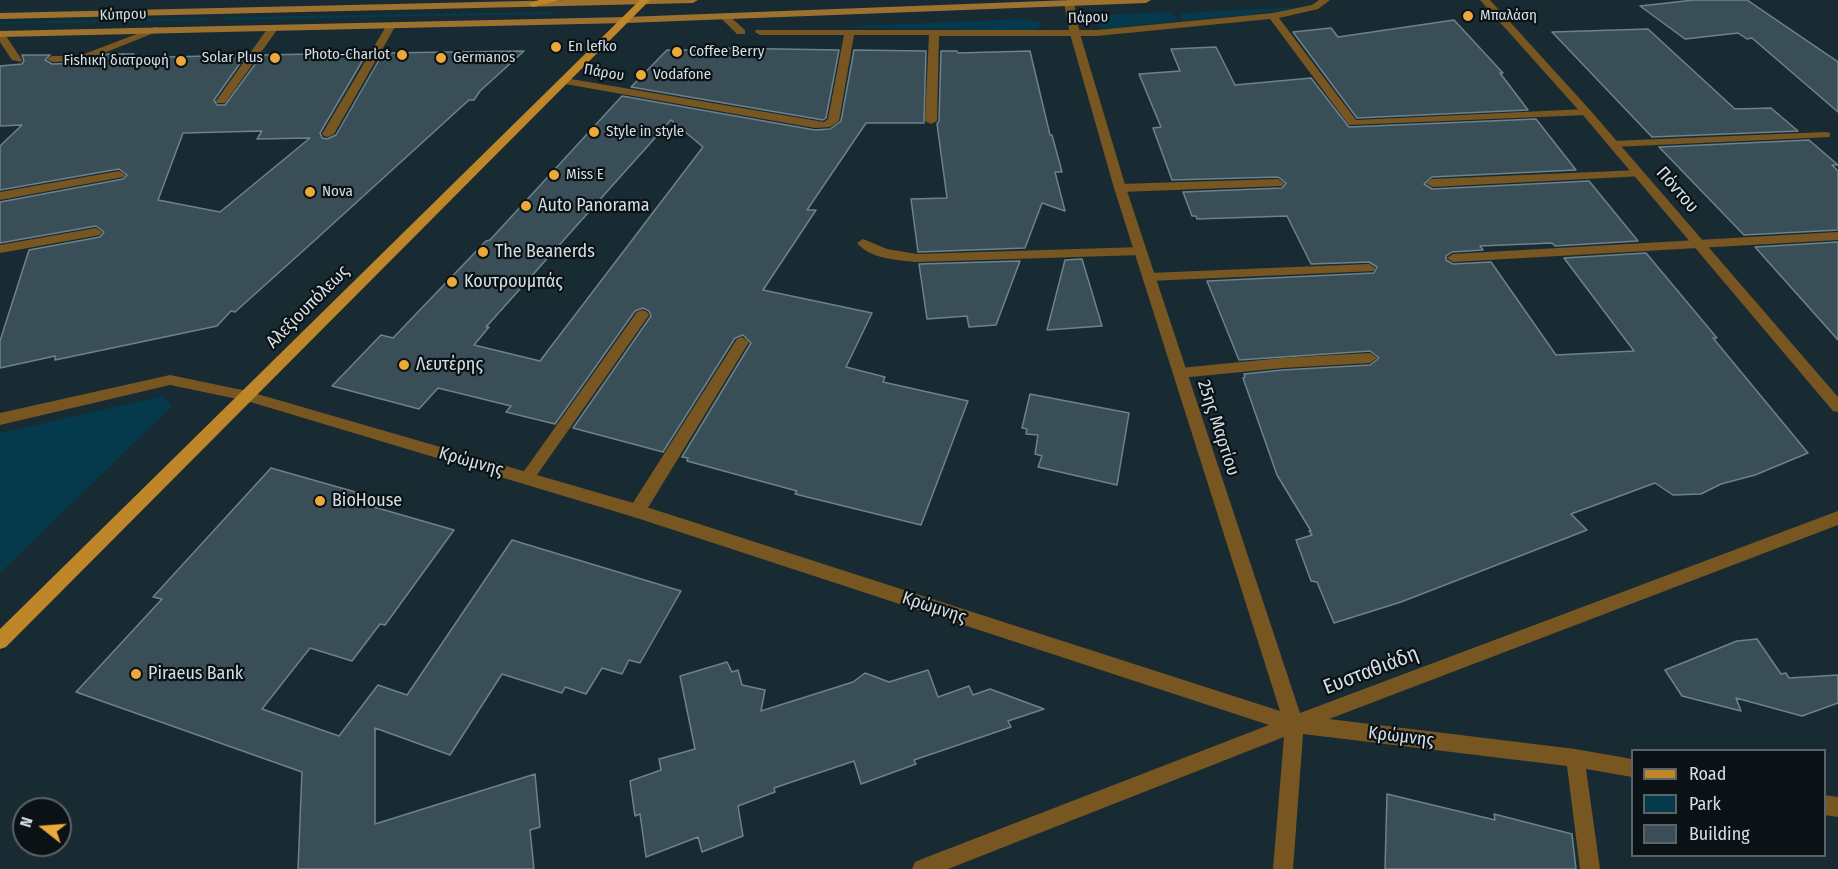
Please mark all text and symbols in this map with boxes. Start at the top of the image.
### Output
street label: Κύπρου [99,5,147,25]
place label: Μπαλάση [1480,7,1537,25]
street label: Πάρου [1067,8,1109,28]
marker: Μπαλάση [1461,9,1475,23]
place label: En lefko [568,38,617,56]
marker: En lefko [549,40,563,54]
place label: Coffee Berry [689,43,764,61]
marker: Coffee Berry [670,45,684,59]
place label: Photo-Charlot [304,46,390,64]
marker: Photo-Charlot [395,48,409,62]
place label: Solar Plus [202,49,263,67]
place label: Germanos [453,49,515,67]
marker: Solar Plus [268,51,282,65]
marker: Germanos [434,51,448,65]
place label: Fishική διατροφή [64,52,169,70]
marker: Fishική διατροφή [174,54,188,68]
street label: Πάρου [582,61,626,85]
place label: Vodafone [653,66,711,84]
marker: Vodafone [634,68,648,82]
place label: Style in style [606,123,684,141]
marker: Style in style [587,125,601,139]
street label: Πόντου [1651,163,1703,217]
place label: Miss E [566,166,604,184]
marker: Miss E [547,168,561,182]
place label: Nova [322,183,353,201]
marker: Nova [303,185,317,199]
place label: Auto Panorama [538,195,650,217]
marker: Auto Panorama [519,199,533,213]
place label: The Beanerds [495,241,595,263]
marker: The Beanerds [476,245,490,259]
street label: Αλεξιουπόλεως [262,261,354,353]
place label: Κουτρουμπάς [464,271,563,293]
marker: Κουτρουμπάς [445,275,459,289]
place label: Λευτέρης [416,354,483,376]
marker: Λευτέρης [397,358,411,372]
street label: 25ης Μαρτίου [1192,377,1244,479]
street label: Κρώμνης [436,443,506,481]
place label: ΒioΗouse [332,490,402,512]
marker: ΒioΗouse [313,494,327,508]
street label: Κρώμνης [899,588,969,628]
street label: Ευσταθιάδη [1320,641,1422,701]
place label: Piraeus Bank [148,663,243,685]
marker: Piraeus Bank [129,667,143,681]
street label: Κρώμνης [1367,722,1435,752]
legend [1631,749,1826,857]
text: Road [1689,763,1726,785]
text: Park [1689,793,1721,815]
north arrow [12,797,72,857]
text: N [16,815,37,830]
text: Building [1689,823,1750,845]

